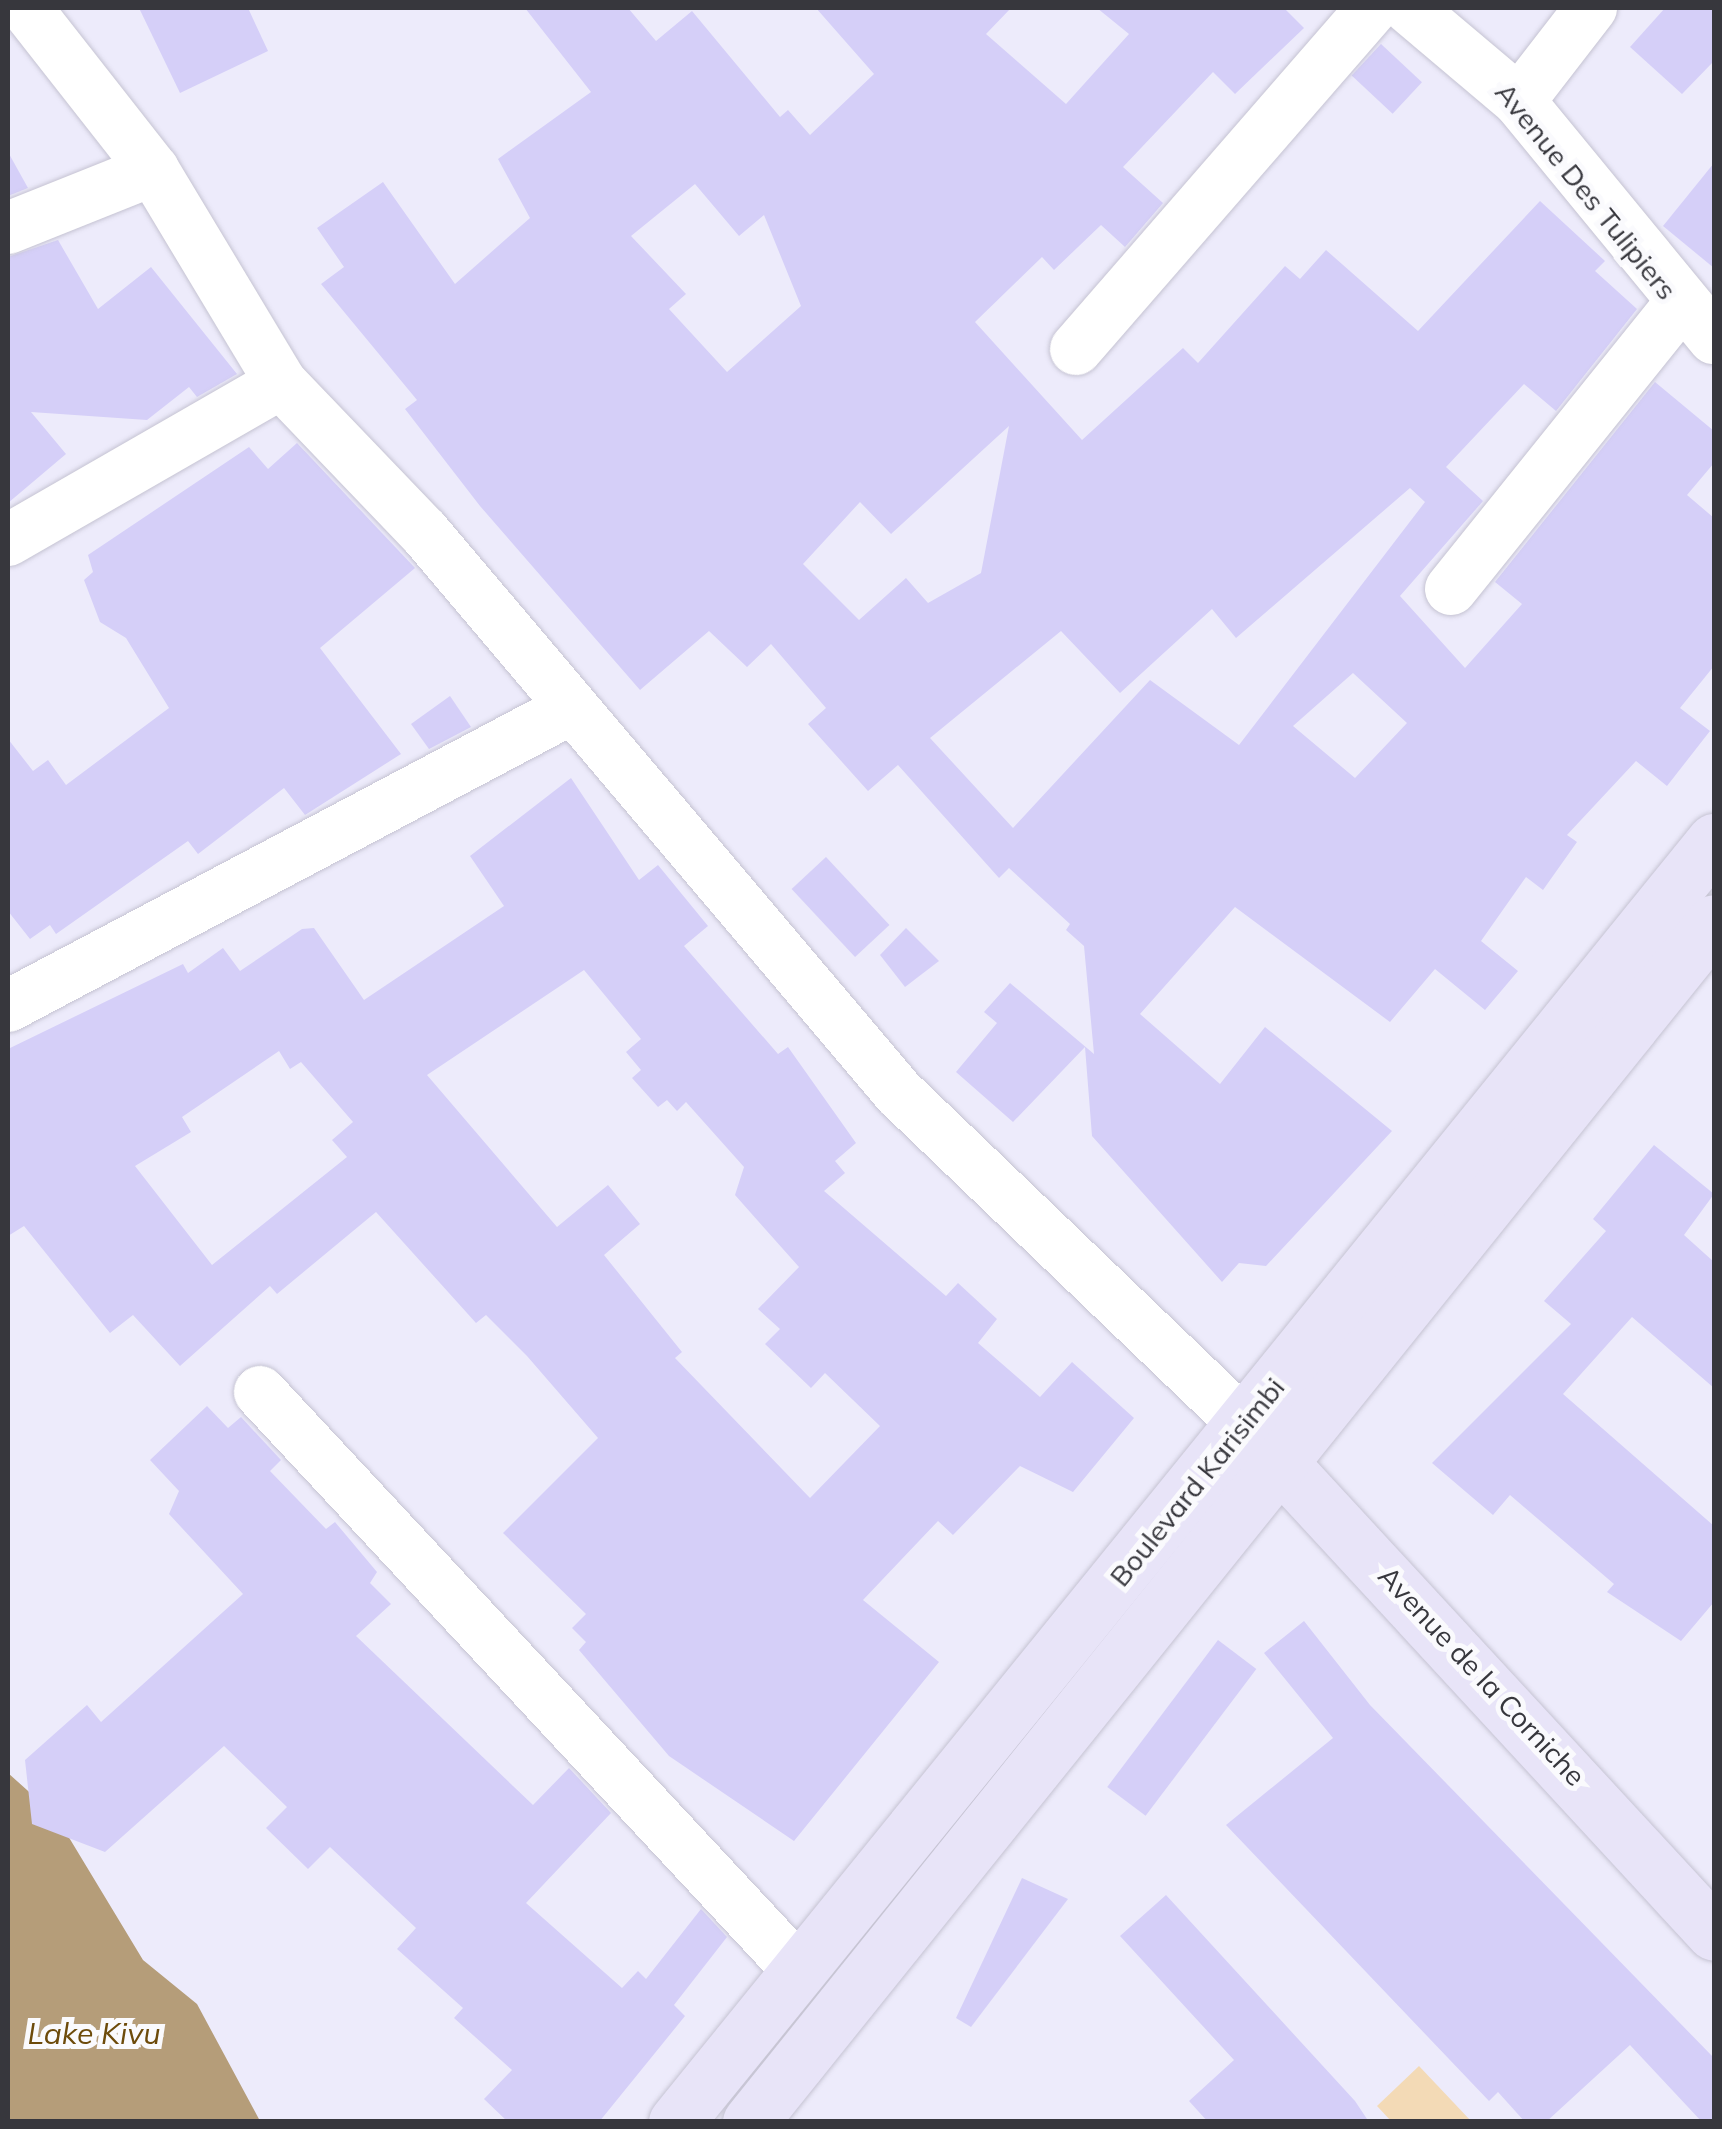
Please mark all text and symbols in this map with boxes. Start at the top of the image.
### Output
street label: Avenue Des Tulipiers [1488,76,1684,306]
street label: Boulevard Karisimbi [1103,1371,1291,1593]
street label: Avenue de la Corniche [1372,1559,1592,1793]
water label: Lake Kivu [28,2015,160,2051]

